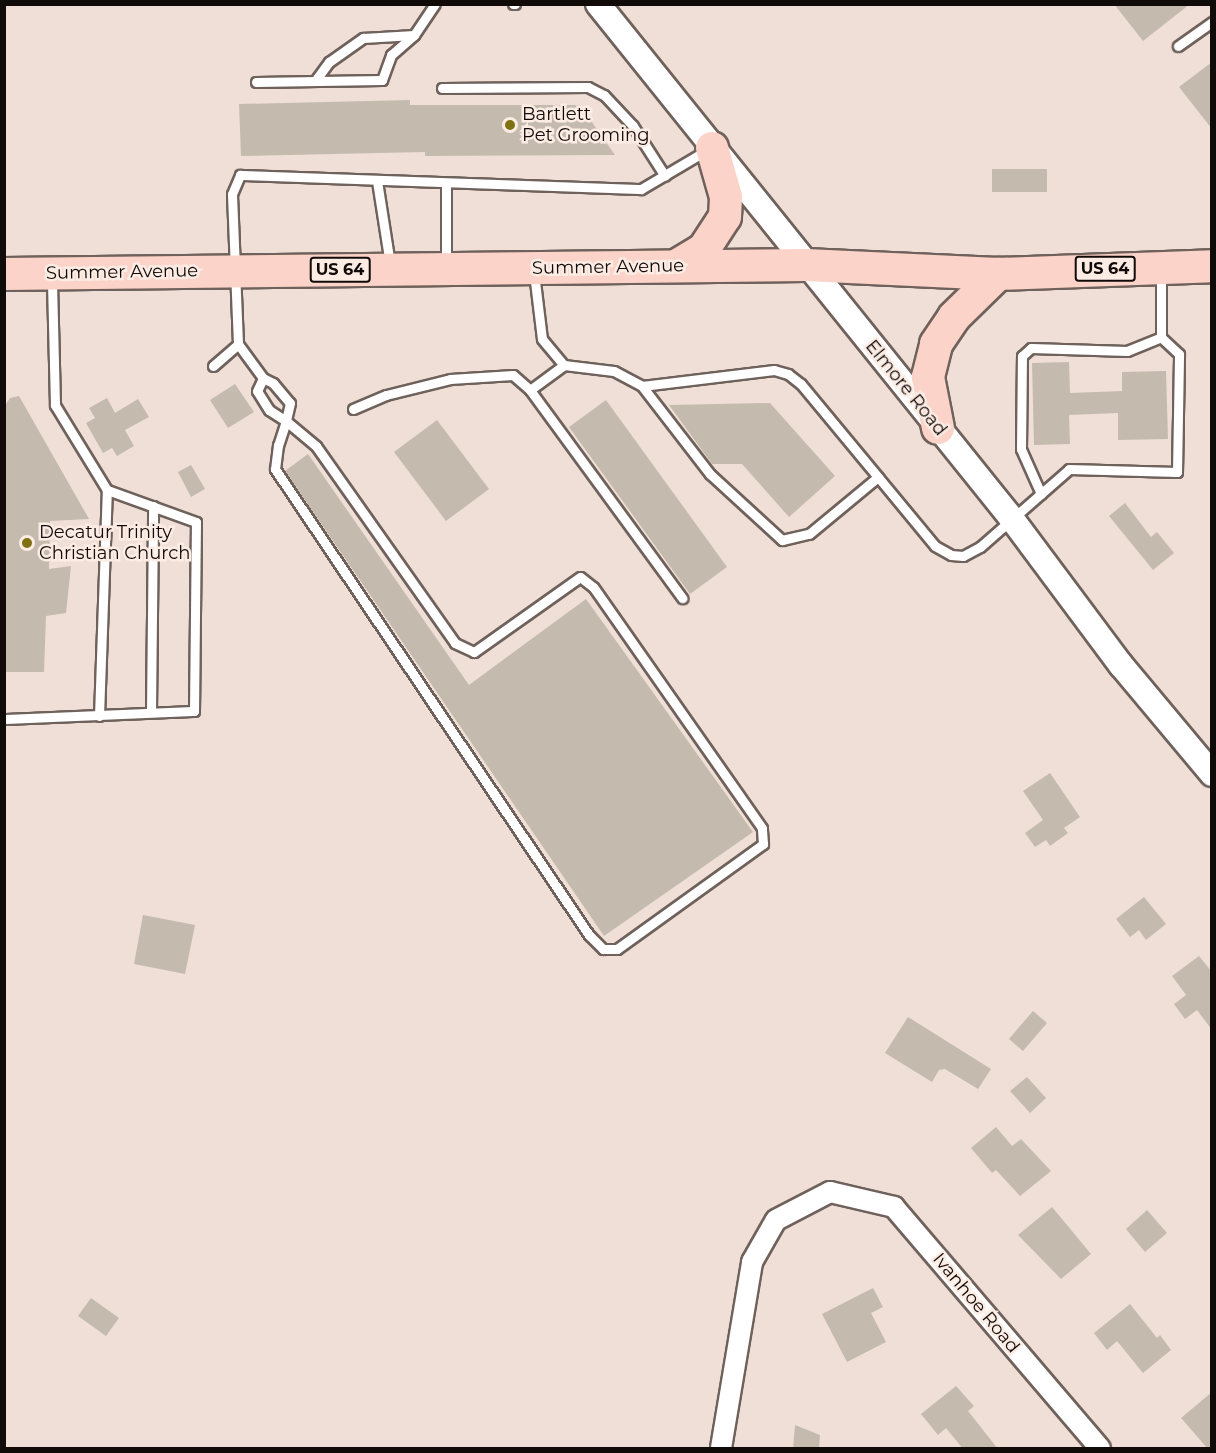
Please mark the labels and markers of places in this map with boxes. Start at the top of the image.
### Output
place label: Bartlett Pet Grooming [522,104,650,146]
marker: Bartlett Pet Grooming [503,118,517,132]
place label: Decatur Trinity Christian Church [39,522,190,564]
marker: Decatur Trinity Christian Church [20,536,34,550]

